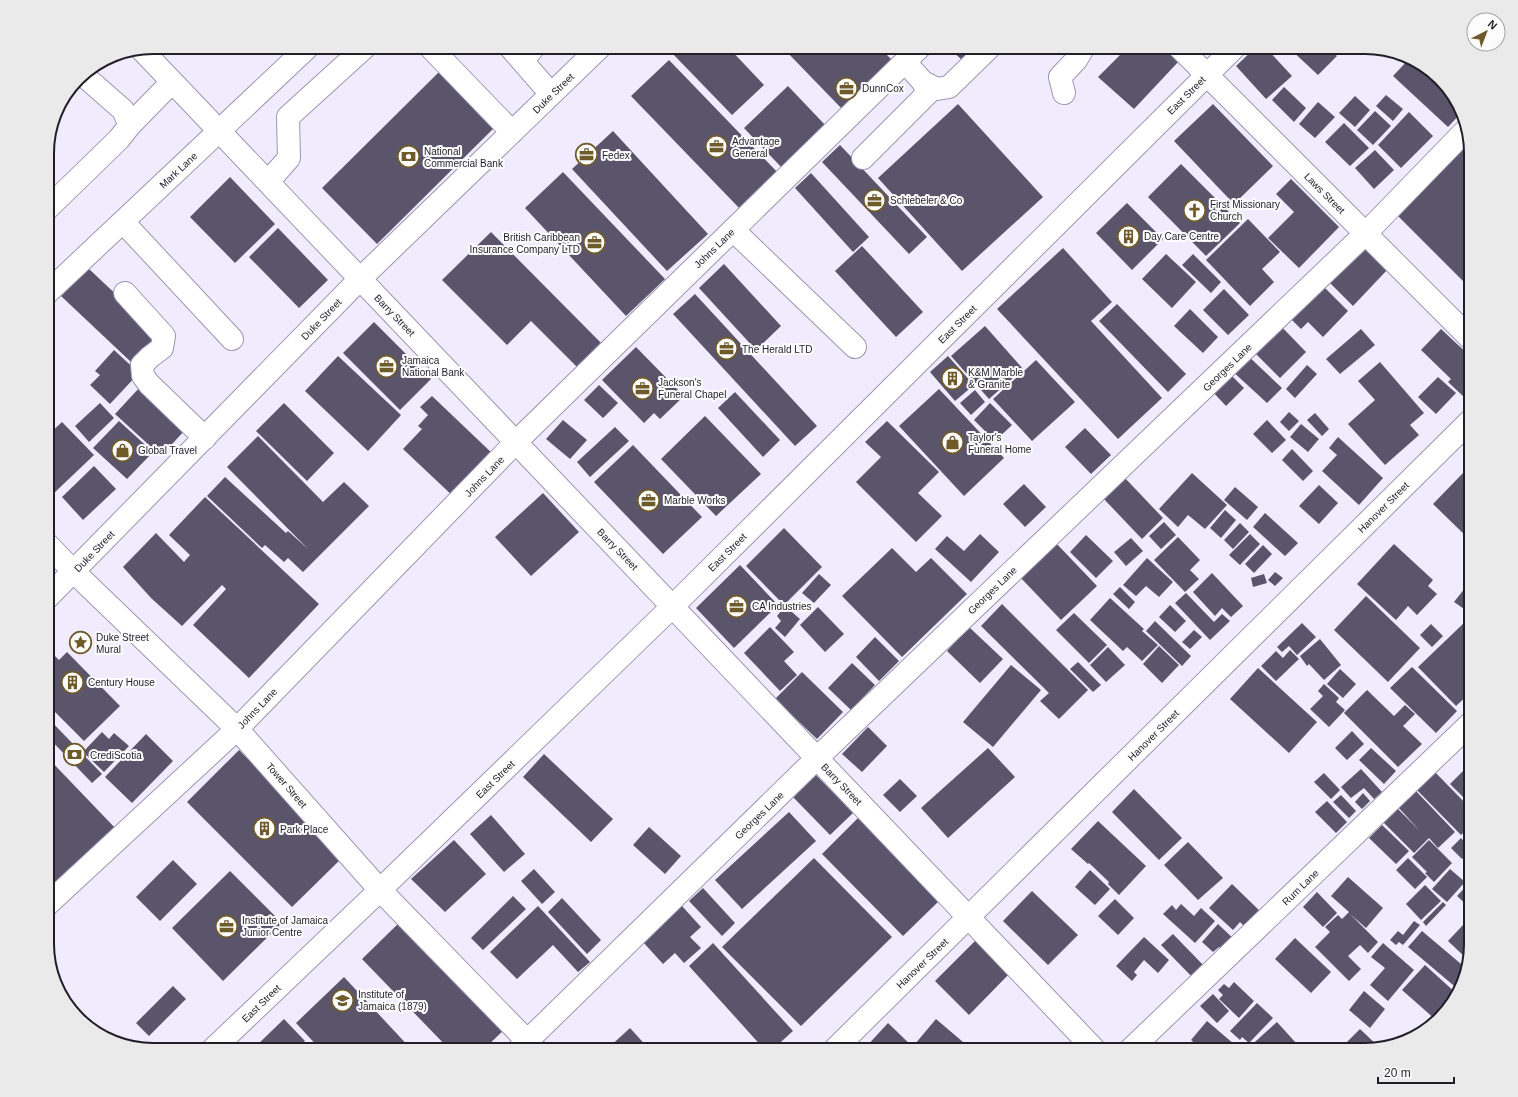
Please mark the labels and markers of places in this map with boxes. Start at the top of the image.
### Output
office icon: DunnCox [833,75,859,101]
place label: DunnCox [862,83,904,94]
office icon: Advantage General [704,134,730,160]
place label: Advantage General [732,136,780,159]
office icon: Fedex [574,142,600,168]
bank icon: National Commercial Bank [396,144,422,170]
place label: National Commercial Bank [424,146,504,169]
place label: Fedex [602,150,630,161]
office icon: Schiebeler & Co [862,187,888,213]
place label: Schiebeler & Co [890,195,963,206]
church icon: First Missionary Church [1181,197,1207,223]
place label: First Missionary Church [1210,199,1280,222]
building icon: Day Care Centre [1116,223,1142,249]
office icon: British Caribbean Insurance Company LTD [582,230,608,256]
place label: Day Care Centre [1144,231,1219,242]
place label: British Caribbean Insurance Company LTD [470,232,580,255]
office icon: The Herald LTD [713,336,739,362]
place label: The Herald LTD [742,344,812,355]
office icon: Jamaica National Bank [374,353,400,379]
place label: Jamaica National Bank [402,355,465,378]
building icon: K&M Marble & Granite [939,365,965,391]
place label: K&M Marble & Granite [968,367,1023,390]
office icon: Jackson's Funeral Chapel [630,375,656,401]
place label: Jackson's Funeral Chapel [658,377,726,400]
shop icon: Taylor's Funeral Home [940,430,966,456]
place label: Taylor's Funeral Home [968,432,1032,455]
shop icon: Global Travel [110,437,136,463]
place label: Global Travel [138,445,197,456]
office icon: Marble Works [635,487,661,513]
place label: Marble Works [664,495,726,506]
office icon: CA Industries [724,593,750,619]
place label: CA Industries [752,601,811,612]
place icon: Duke Street Mural [67,630,93,656]
place label: Duke Street Mural [96,632,149,655]
building icon: Century House [59,669,85,695]
place label: Century House [88,677,155,688]
bank icon: CrediScotia [61,742,87,768]
place label: CrediScotia [90,750,142,761]
building icon: Park Place [252,816,278,842]
place label: Park Place [280,824,329,835]
office icon: Institute of Jamaica Junior Centre [214,913,240,939]
place label: Institute of Jamaica Junior Centre [242,915,329,938]
school or university icon: Institute of Jamaica (1879) [329,987,355,1013]
place label: Institute of Jamaica (1879) [358,989,427,1012]

